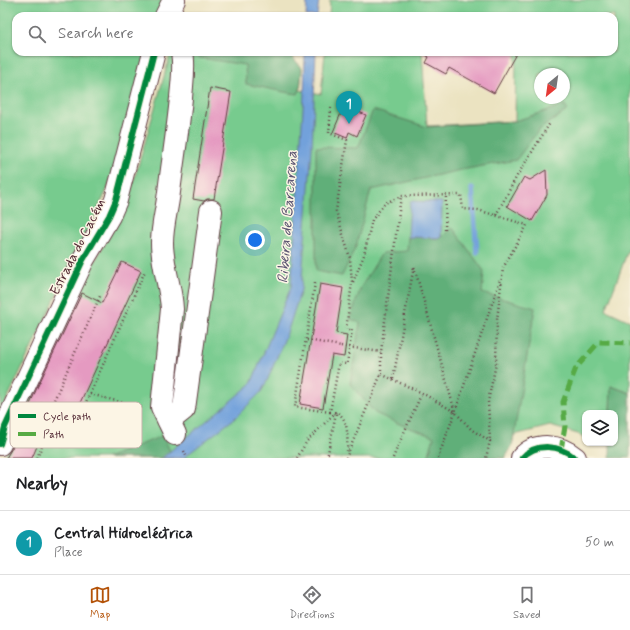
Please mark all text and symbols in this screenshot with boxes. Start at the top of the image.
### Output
search box [12,12,618,56]
icon: search [26,23,48,45]
text: Search here [58,24,134,44]
north arrow [534,68,570,104]
pin: 1 [336,91,362,124]
water label: Ribeira de Barcarena [273,150,303,284]
street label: Estrada do Cacém [46,196,110,298]
your location [245,230,265,250]
legend [10,402,142,448]
text: Cycle path [43,410,91,424]
map controls [582,410,618,446]
button: layers [582,410,618,446]
text: Path [43,428,64,442]
text: Nearby [16,473,68,495]
text: Central Hidroeléctrica [54,524,193,544]
text: 1 [26,534,32,551]
text: 50 m [585,534,614,551]
text: Place [54,544,83,561]
tab: Map [89,584,111,622]
tab: Directions [289,584,335,622]
tab: Saved [513,584,541,622]

